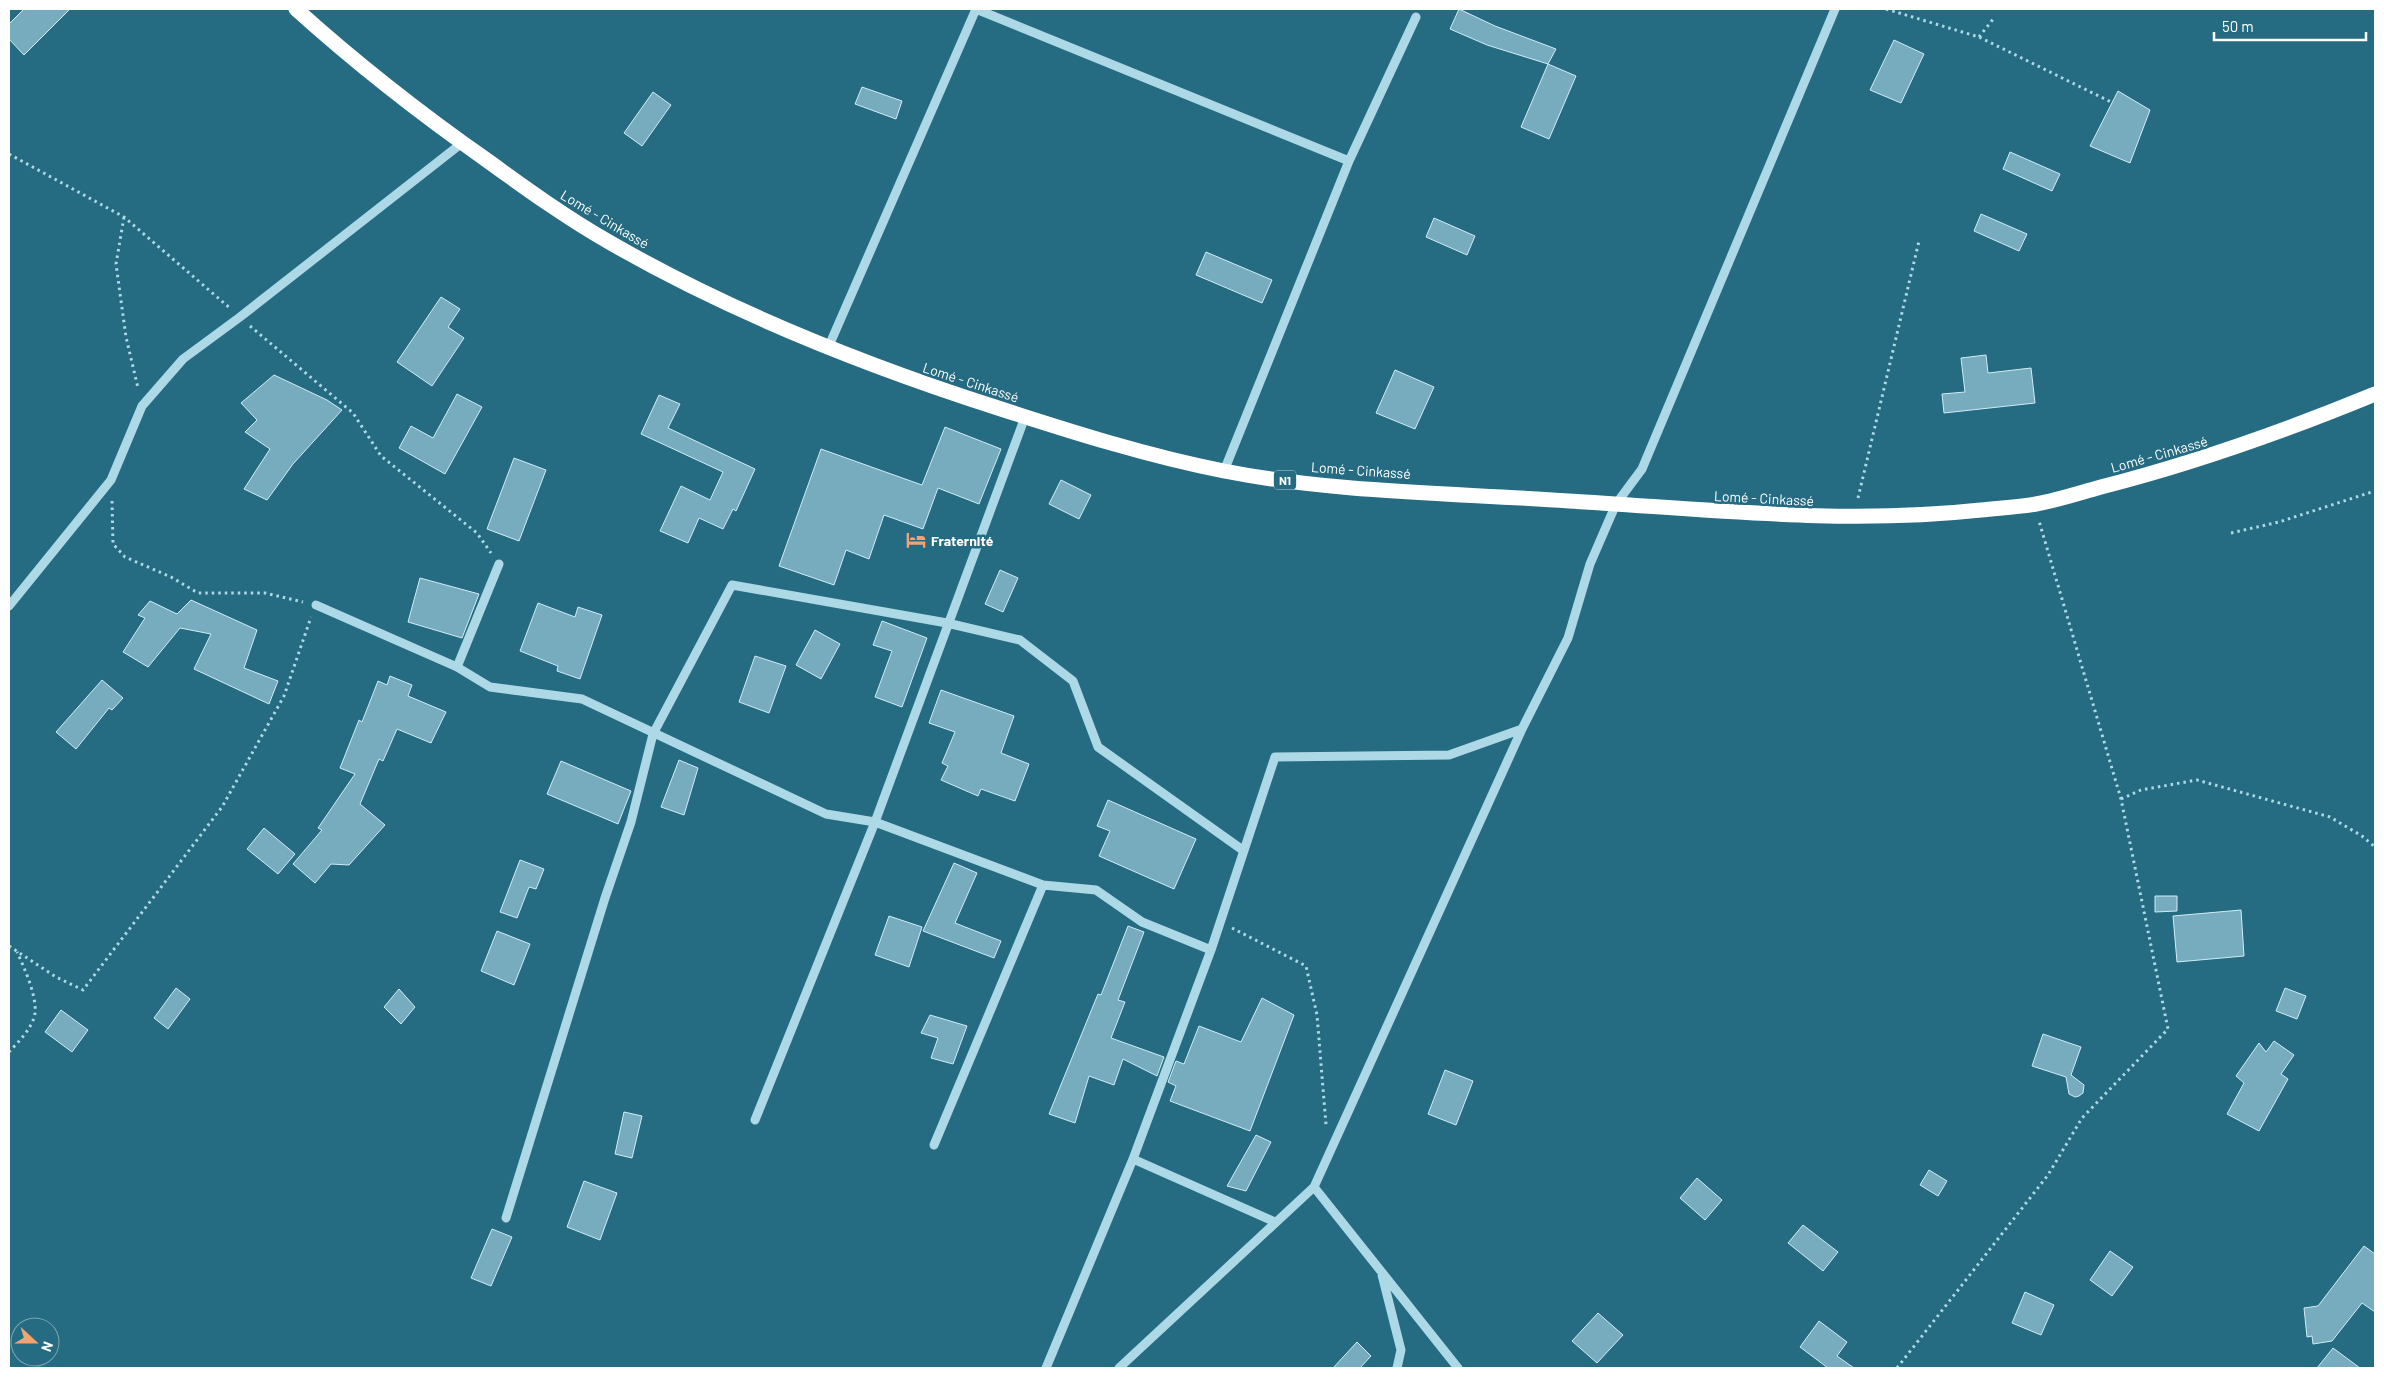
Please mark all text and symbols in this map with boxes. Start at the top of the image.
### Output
scale bar [2214,10,2366,42]
text: 50 m [2222,17,2254,35]
street label: Lomé - Cinkassé [558,186,652,252]
street label: Lomé - Cinkassé [921,358,1021,406]
street label: Lomé - Cinkassé [2109,432,2209,476]
street label: Lomé - Cinkassé [1311,458,1411,482]
road number: N1 [1274,470,1296,490]
street label: Lomé - Cinkassé [1714,487,1814,509]
hotel icon: Fraternité [905,529,927,551]
place label: Fraternité [931,532,994,549]
north arrow [10,1317,60,1367]
text: N [38,1339,57,1354]

